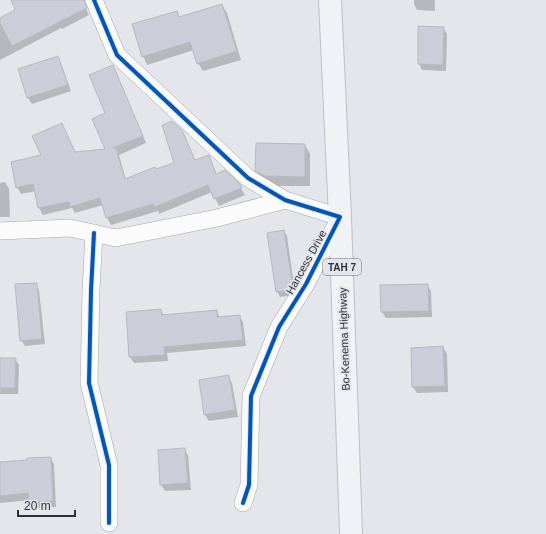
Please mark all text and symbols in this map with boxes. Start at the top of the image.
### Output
street label: Hancess Drive [283,228,329,296]
road number: TAH 7 [323,259,361,275]
street label: Bo-Kenema Highway [336,287,352,391]
scale bar [18,492,75,518]
text: 20 m [24,499,51,513]

